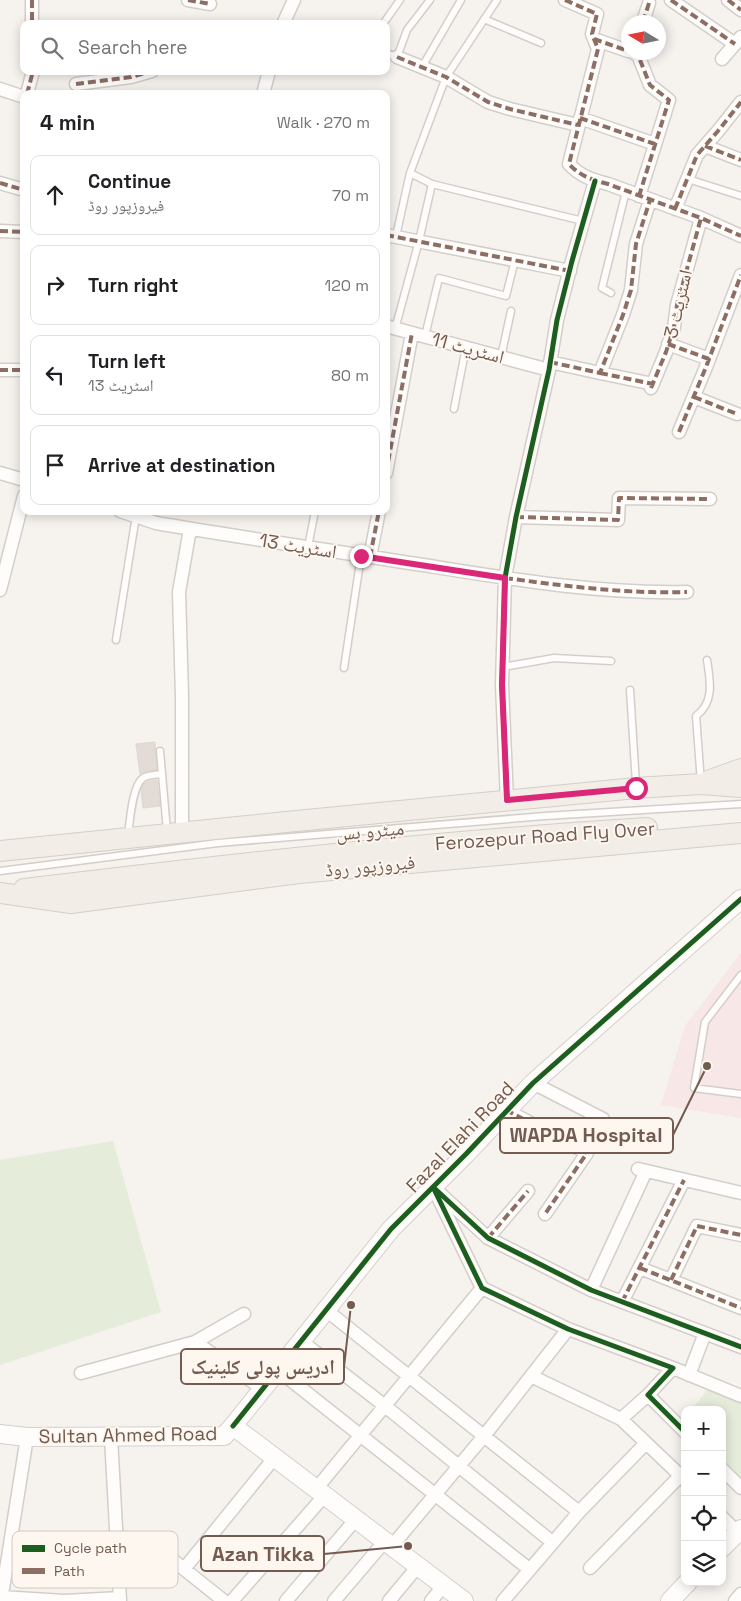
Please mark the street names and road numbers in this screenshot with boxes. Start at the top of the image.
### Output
street label: اسٹریٹ 3 [658,267,698,341]
street label: اسٹریٹ 11 [429,326,507,370]
street label: اسٹریٹ 13 [258,528,338,564]
street label: میٹرو بس [335,816,405,846]
street label: Ferozepur Road Fly Over [434,816,656,856]
street label: فیروزپور روڈ [324,850,416,882]
street label: Fazal Elahi Road [400,1076,520,1198]
street label: Sultan Ahmed Road [38,1421,218,1449]

